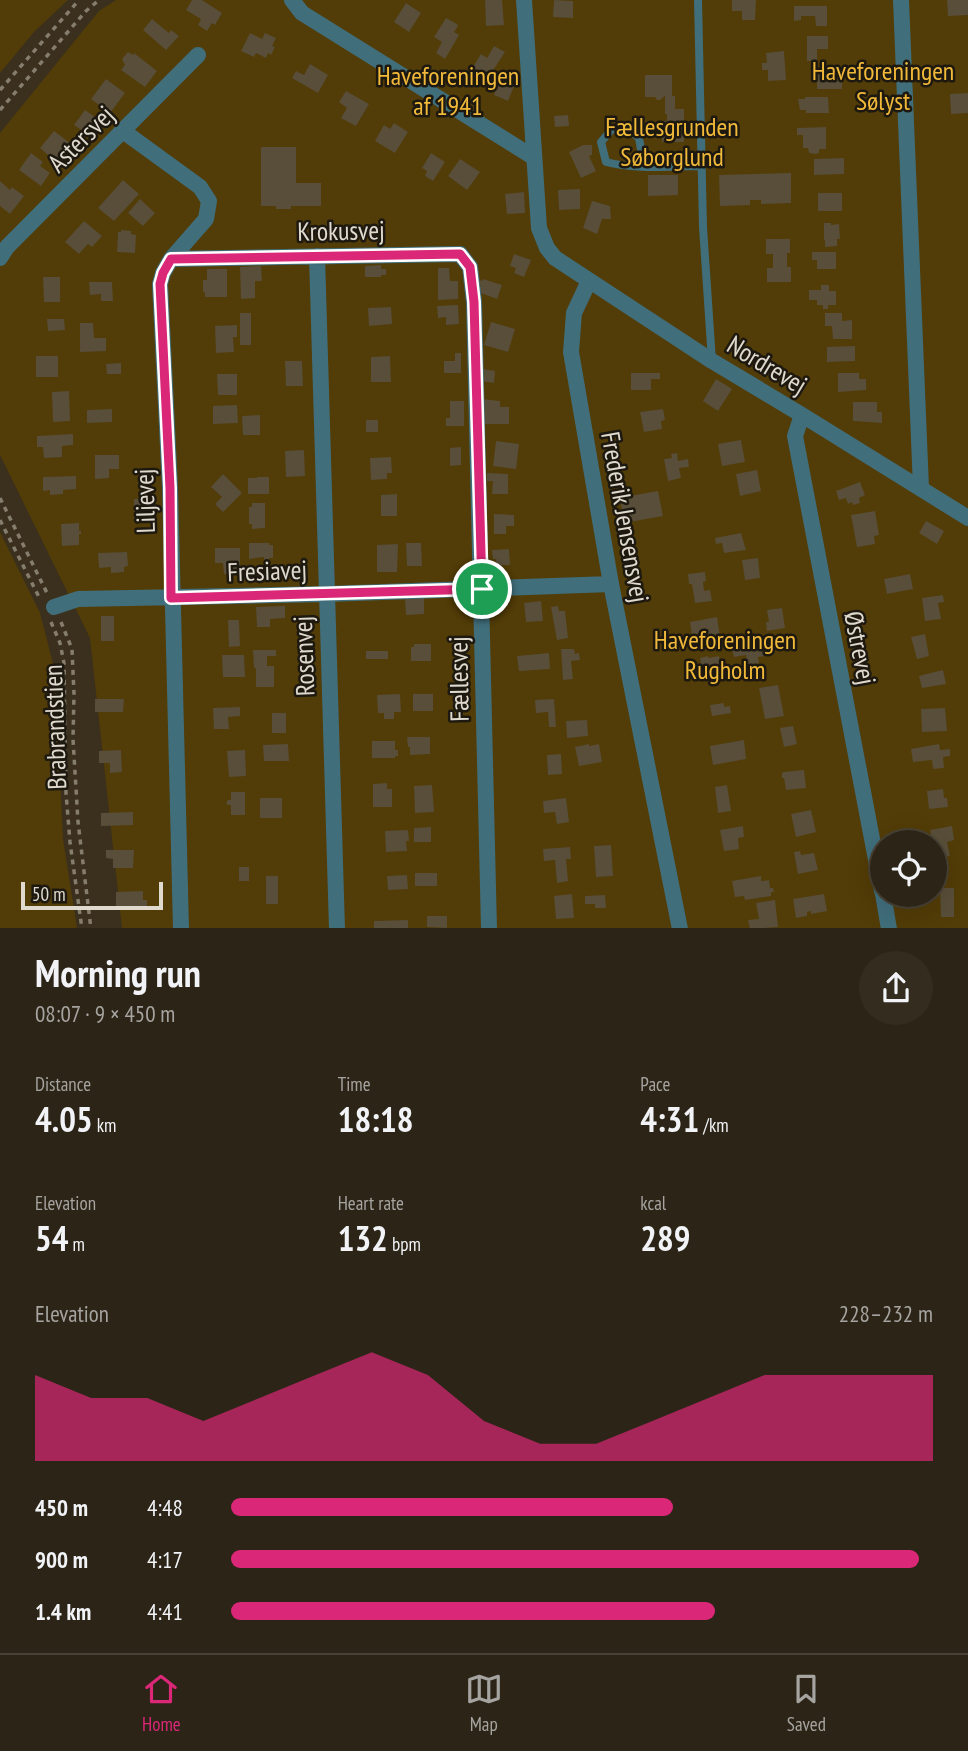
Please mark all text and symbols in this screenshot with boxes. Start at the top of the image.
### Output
park label: Haveforeningen Sølyst [812,54,954,117]
park label: Haveforeningen af 1941 [377,59,519,122]
street label: Astersvej [40,98,121,179]
park label: Fællesgrunden Søborglund [605,110,739,173]
street label: Krokusvej [297,213,385,248]
street label: Nordrevej [721,328,813,401]
street label: Frederik Jensensvej [594,429,657,605]
street label: Liljevej [127,468,162,534]
street label: Fresiavej [227,553,307,588]
pin [452,559,512,619]
icon: arrive [463,570,501,608]
street label: Østrevej [837,608,884,687]
street label: Rosenvej [286,615,321,697]
park label: Haveforeningen Rugholm [654,623,796,686]
street label: Fællesvej [441,636,476,722]
street label: Brabrandstien [36,664,73,790]
map controls [870,830,947,907]
button: locate [870,830,947,907]
scale bar [21,880,163,911]
text: 50 m [32,882,66,906]
text: Morning run [35,948,201,997]
button: share [859,951,933,1025]
text: 08:07 · 9 × 450 m [35,999,175,1028]
text: Distance [35,1072,91,1096]
text: Time [338,1072,371,1096]
text: Pace [640,1072,670,1096]
text: 4.05 [35,1096,93,1142]
text: 18:18 [338,1096,413,1142]
text: 4:31 [640,1096,699,1142]
text: km [93,1113,116,1137]
text: /km [699,1113,729,1137]
text: Elevation [35,1191,96,1215]
text: Heart rate [338,1191,404,1215]
text: kcal [640,1191,666,1215]
text: 54 [35,1215,68,1261]
text: 132 [338,1215,388,1261]
text: 289 [640,1215,691,1261]
text: m [68,1232,85,1256]
text: bpm [388,1232,421,1256]
text: Elevation [35,1299,109,1328]
text: 228–232 m [839,1299,933,1328]
text: 450 m [35,1493,88,1522]
text: 4:48 [147,1493,183,1522]
text: 900 m [35,1545,88,1574]
text: 4:17 [147,1545,183,1574]
text: 1.4 km [35,1597,91,1626]
text: 4:41 [147,1597,183,1626]
tab: Home [142,1670,181,1736]
tab: Map [465,1670,503,1736]
tab: Saved [787,1670,826,1736]

